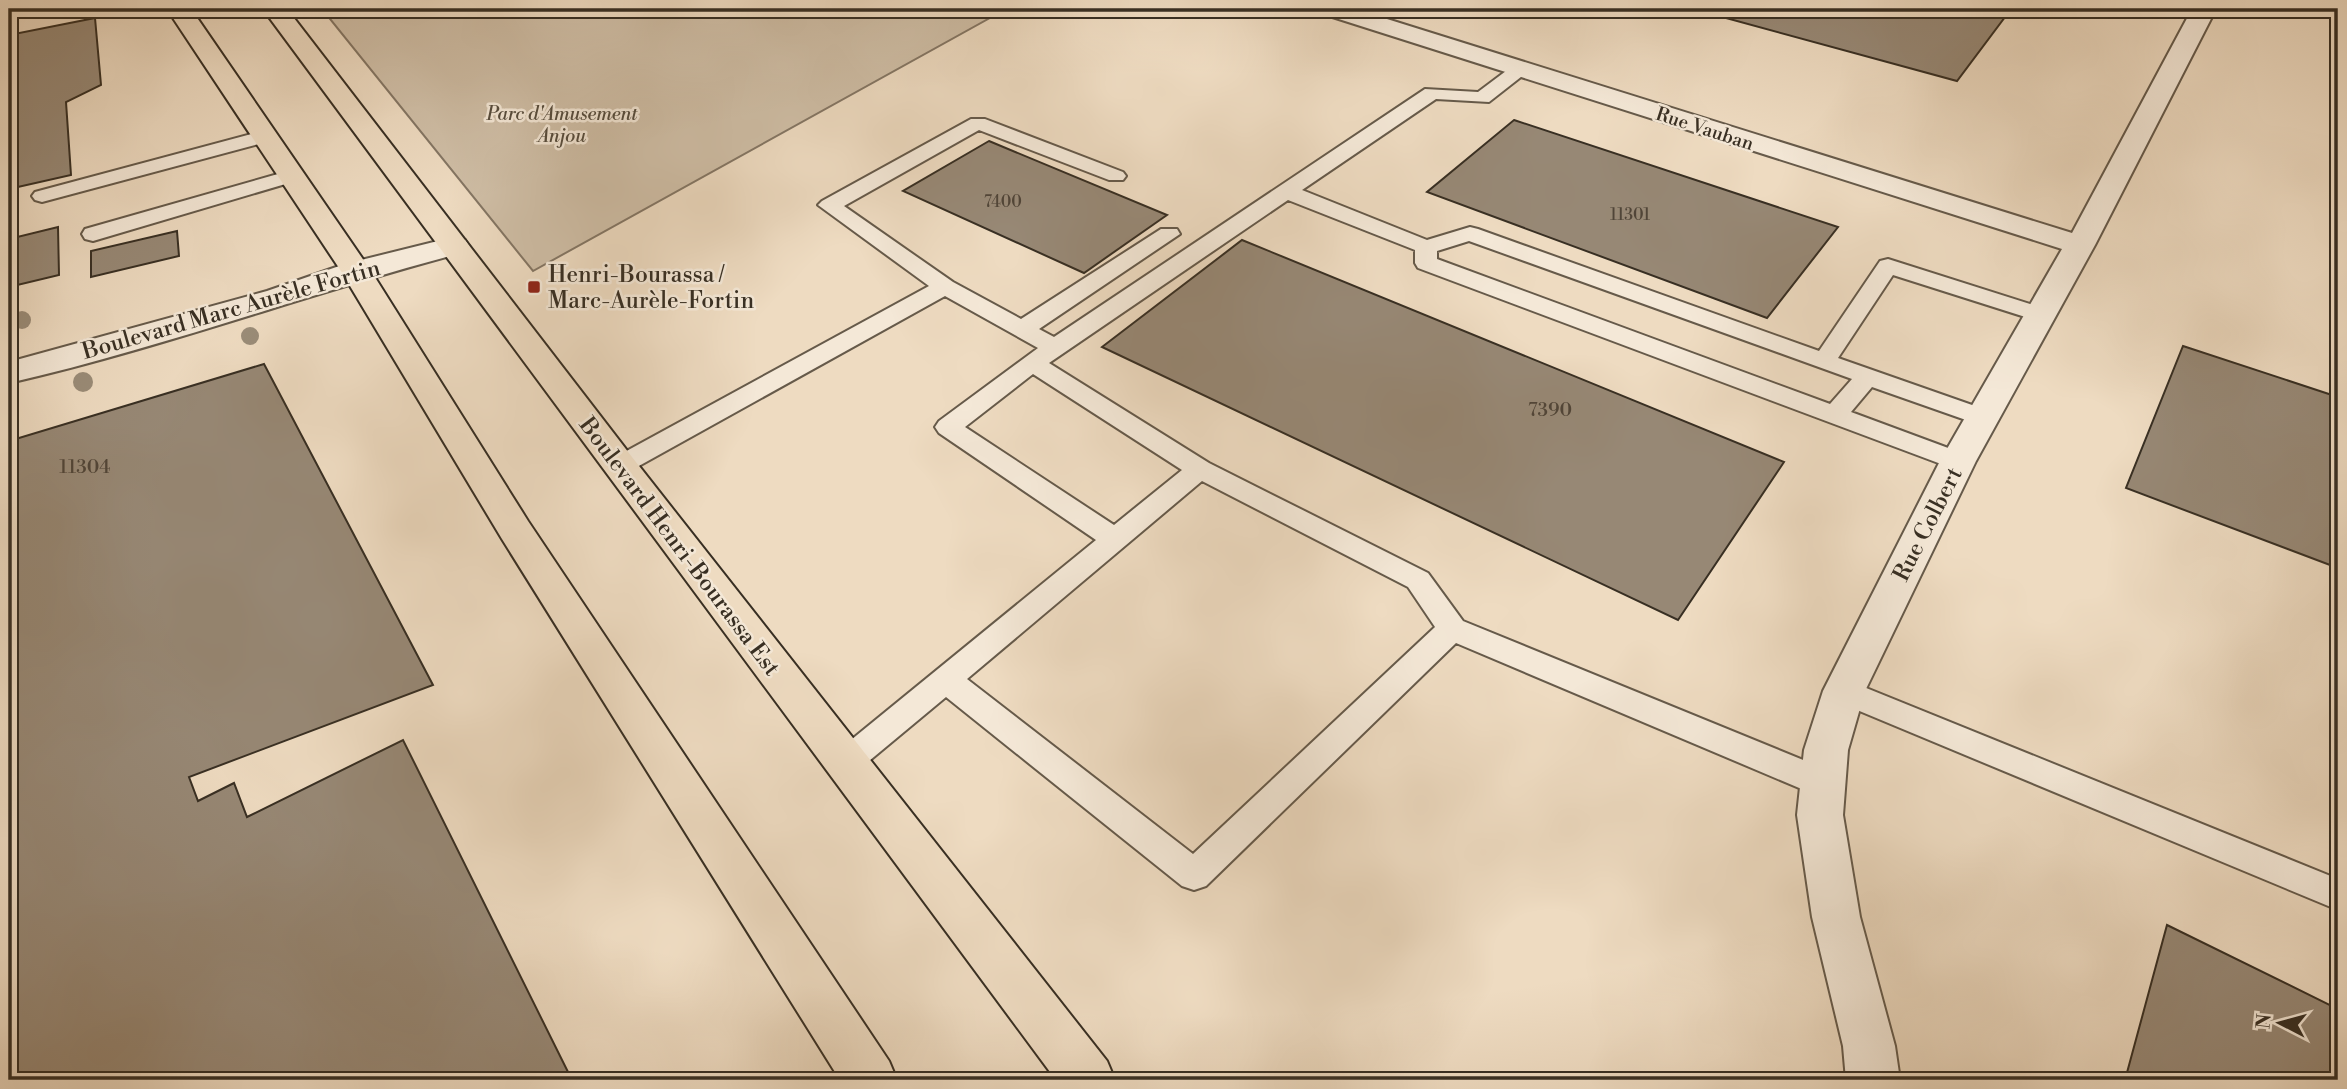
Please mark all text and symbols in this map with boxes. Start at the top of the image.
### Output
park label: Parc d'Amusement Anjou [485,102,638,148]
street label: Rue Vauban [1653,102,1757,156]
house number: 7400 [984,192,1022,212]
house number: 11301 [1610,205,1650,225]
street label: Boulevard Marc Aurèle Fortin [78,254,384,366]
place label: Henri-Bourassa / Marc-Aurèle-Fortin [548,261,754,315]
marker: Henri-Bourassa / Marc-Aurèle-Fortin [526,279,542,295]
house number: 7390 [1528,398,1572,422]
street label: Boulevard Henri-Bourassa Est [572,411,786,681]
house number: 11304 [59,455,111,479]
street label: Rue Colbert [1887,463,1969,586]
north arrow [2246,988,2316,1058]
text: N [2251,1013,2277,1030]

